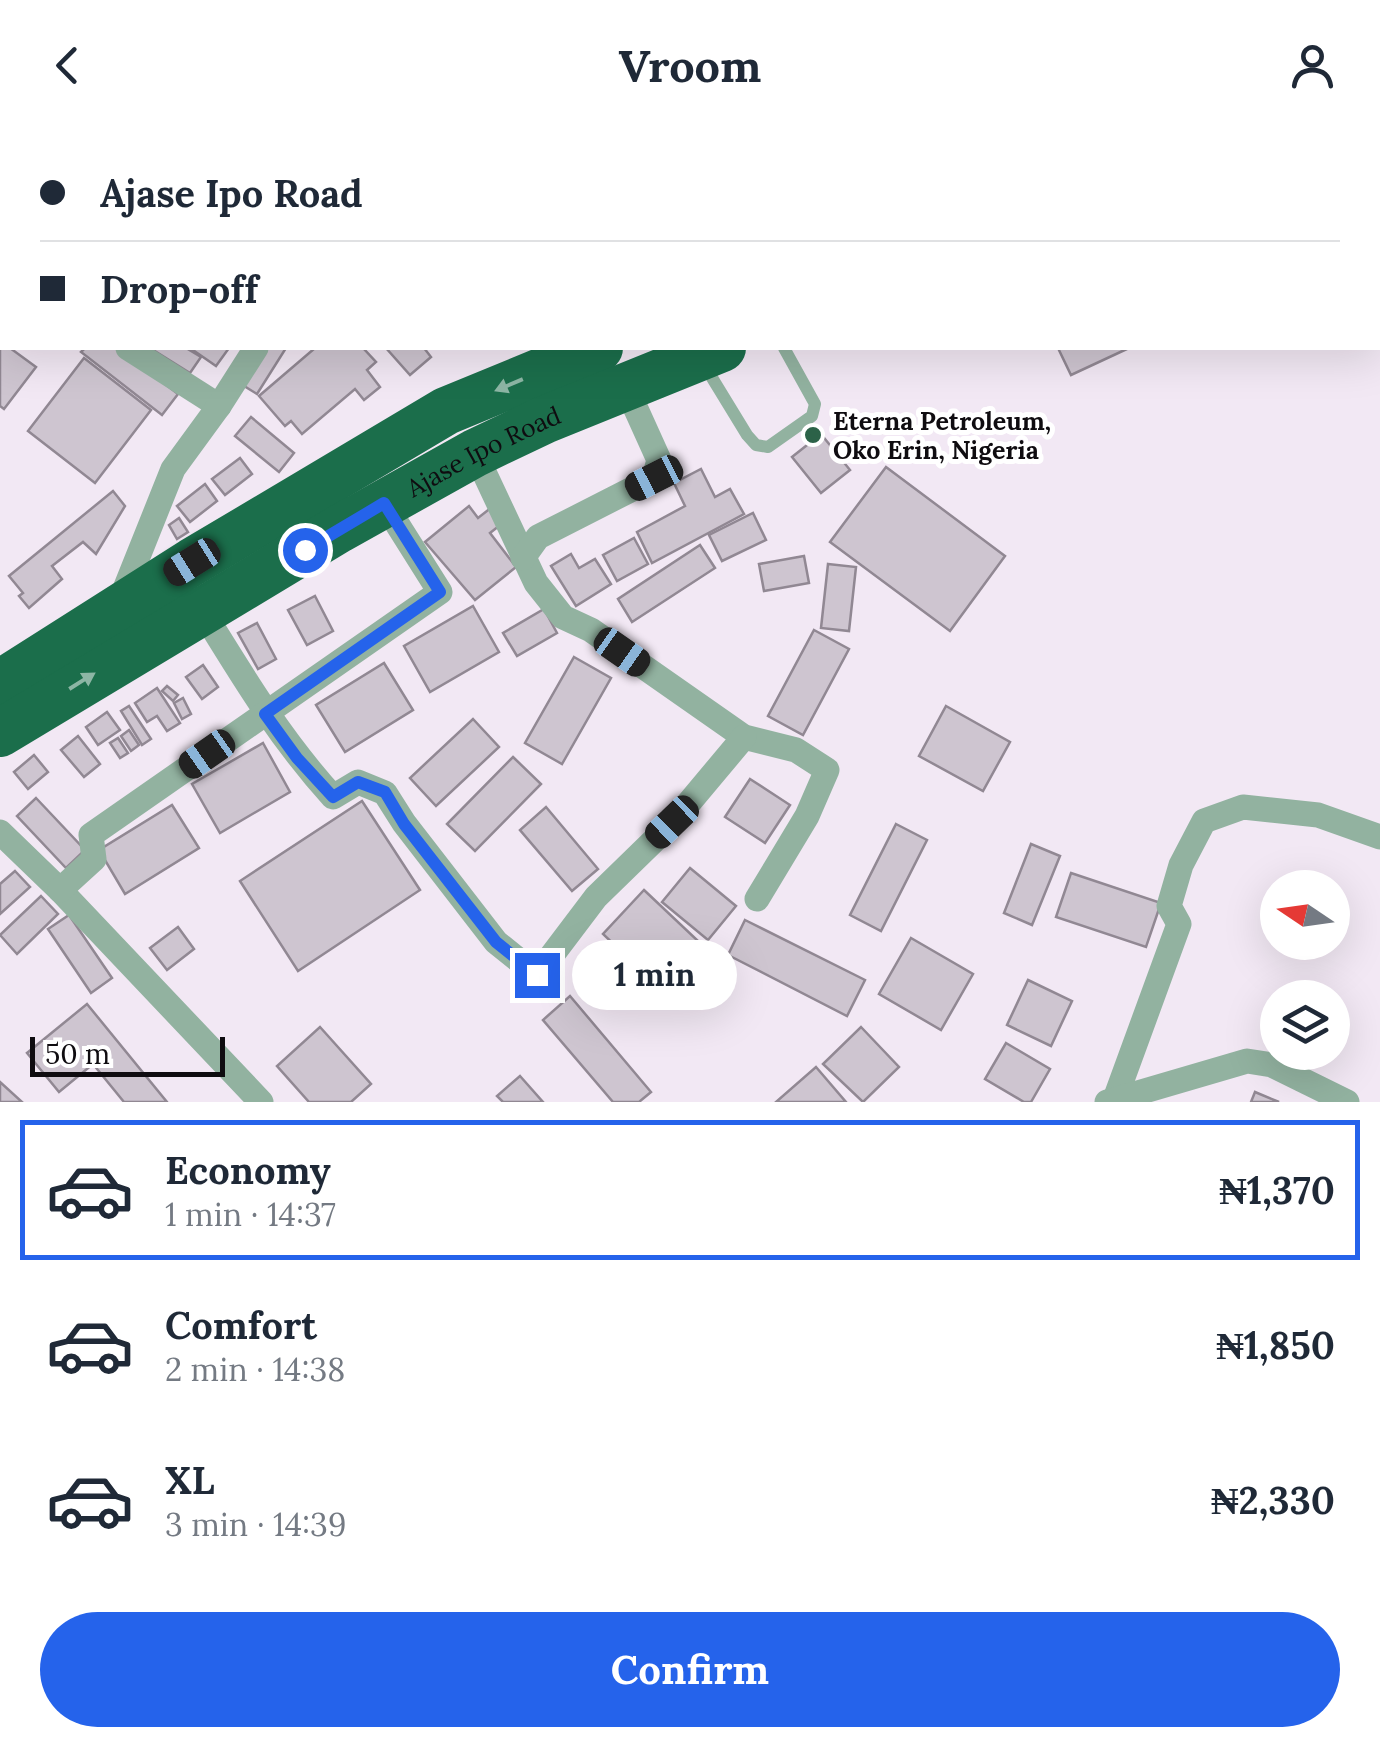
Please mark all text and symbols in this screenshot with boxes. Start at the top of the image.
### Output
text: Vroom [619,37,761,94]
icon: back [40,38,95,93]
icon: person [1285,38,1340,93]
text: Ajase Ipo Road [100,169,363,217]
text: Drop-off [100,265,258,313]
one-way arrow [494,377,524,393]
street label: Ajase Ipo Road [400,399,565,504]
place label: Eterna Petroleum, Oko Erin, Nigeria [833,405,1051,466]
marker: Eterna Petroleum, Oko Erin, Nigeria [802,424,824,446]
car [620,451,688,505]
route start [283,528,328,573]
car [159,533,225,591]
car [589,623,655,681]
one-way arrow [69,673,96,691]
car [174,725,240,783]
car [640,790,704,854]
north arrow [1260,870,1350,960]
map controls [1260,870,1350,1070]
callout: 1 min [572,940,737,1010]
route end [515,953,560,998]
text: 1 min [614,954,695,995]
button: layers [1260,980,1350,1070]
scale bar [30,1032,225,1076]
text: 50 m [45,1036,110,1072]
icon: car [45,1145,135,1235]
text: Economy [165,1146,331,1194]
text: ₦1,370 [1219,1166,1335,1214]
text: 1 min · 14:37 [165,1194,336,1235]
icon: car [45,1300,135,1390]
text: Comfort [165,1301,317,1349]
text: ₦1,850 [1216,1321,1335,1369]
text: 2 min · 14:38 [165,1349,345,1390]
icon: car [45,1455,135,1545]
text: XL [165,1456,215,1504]
text: ₦2,330 [1211,1476,1335,1524]
text: 3 min · 14:39 [165,1504,346,1545]
button: Confirm [40,1612,1340,1727]

